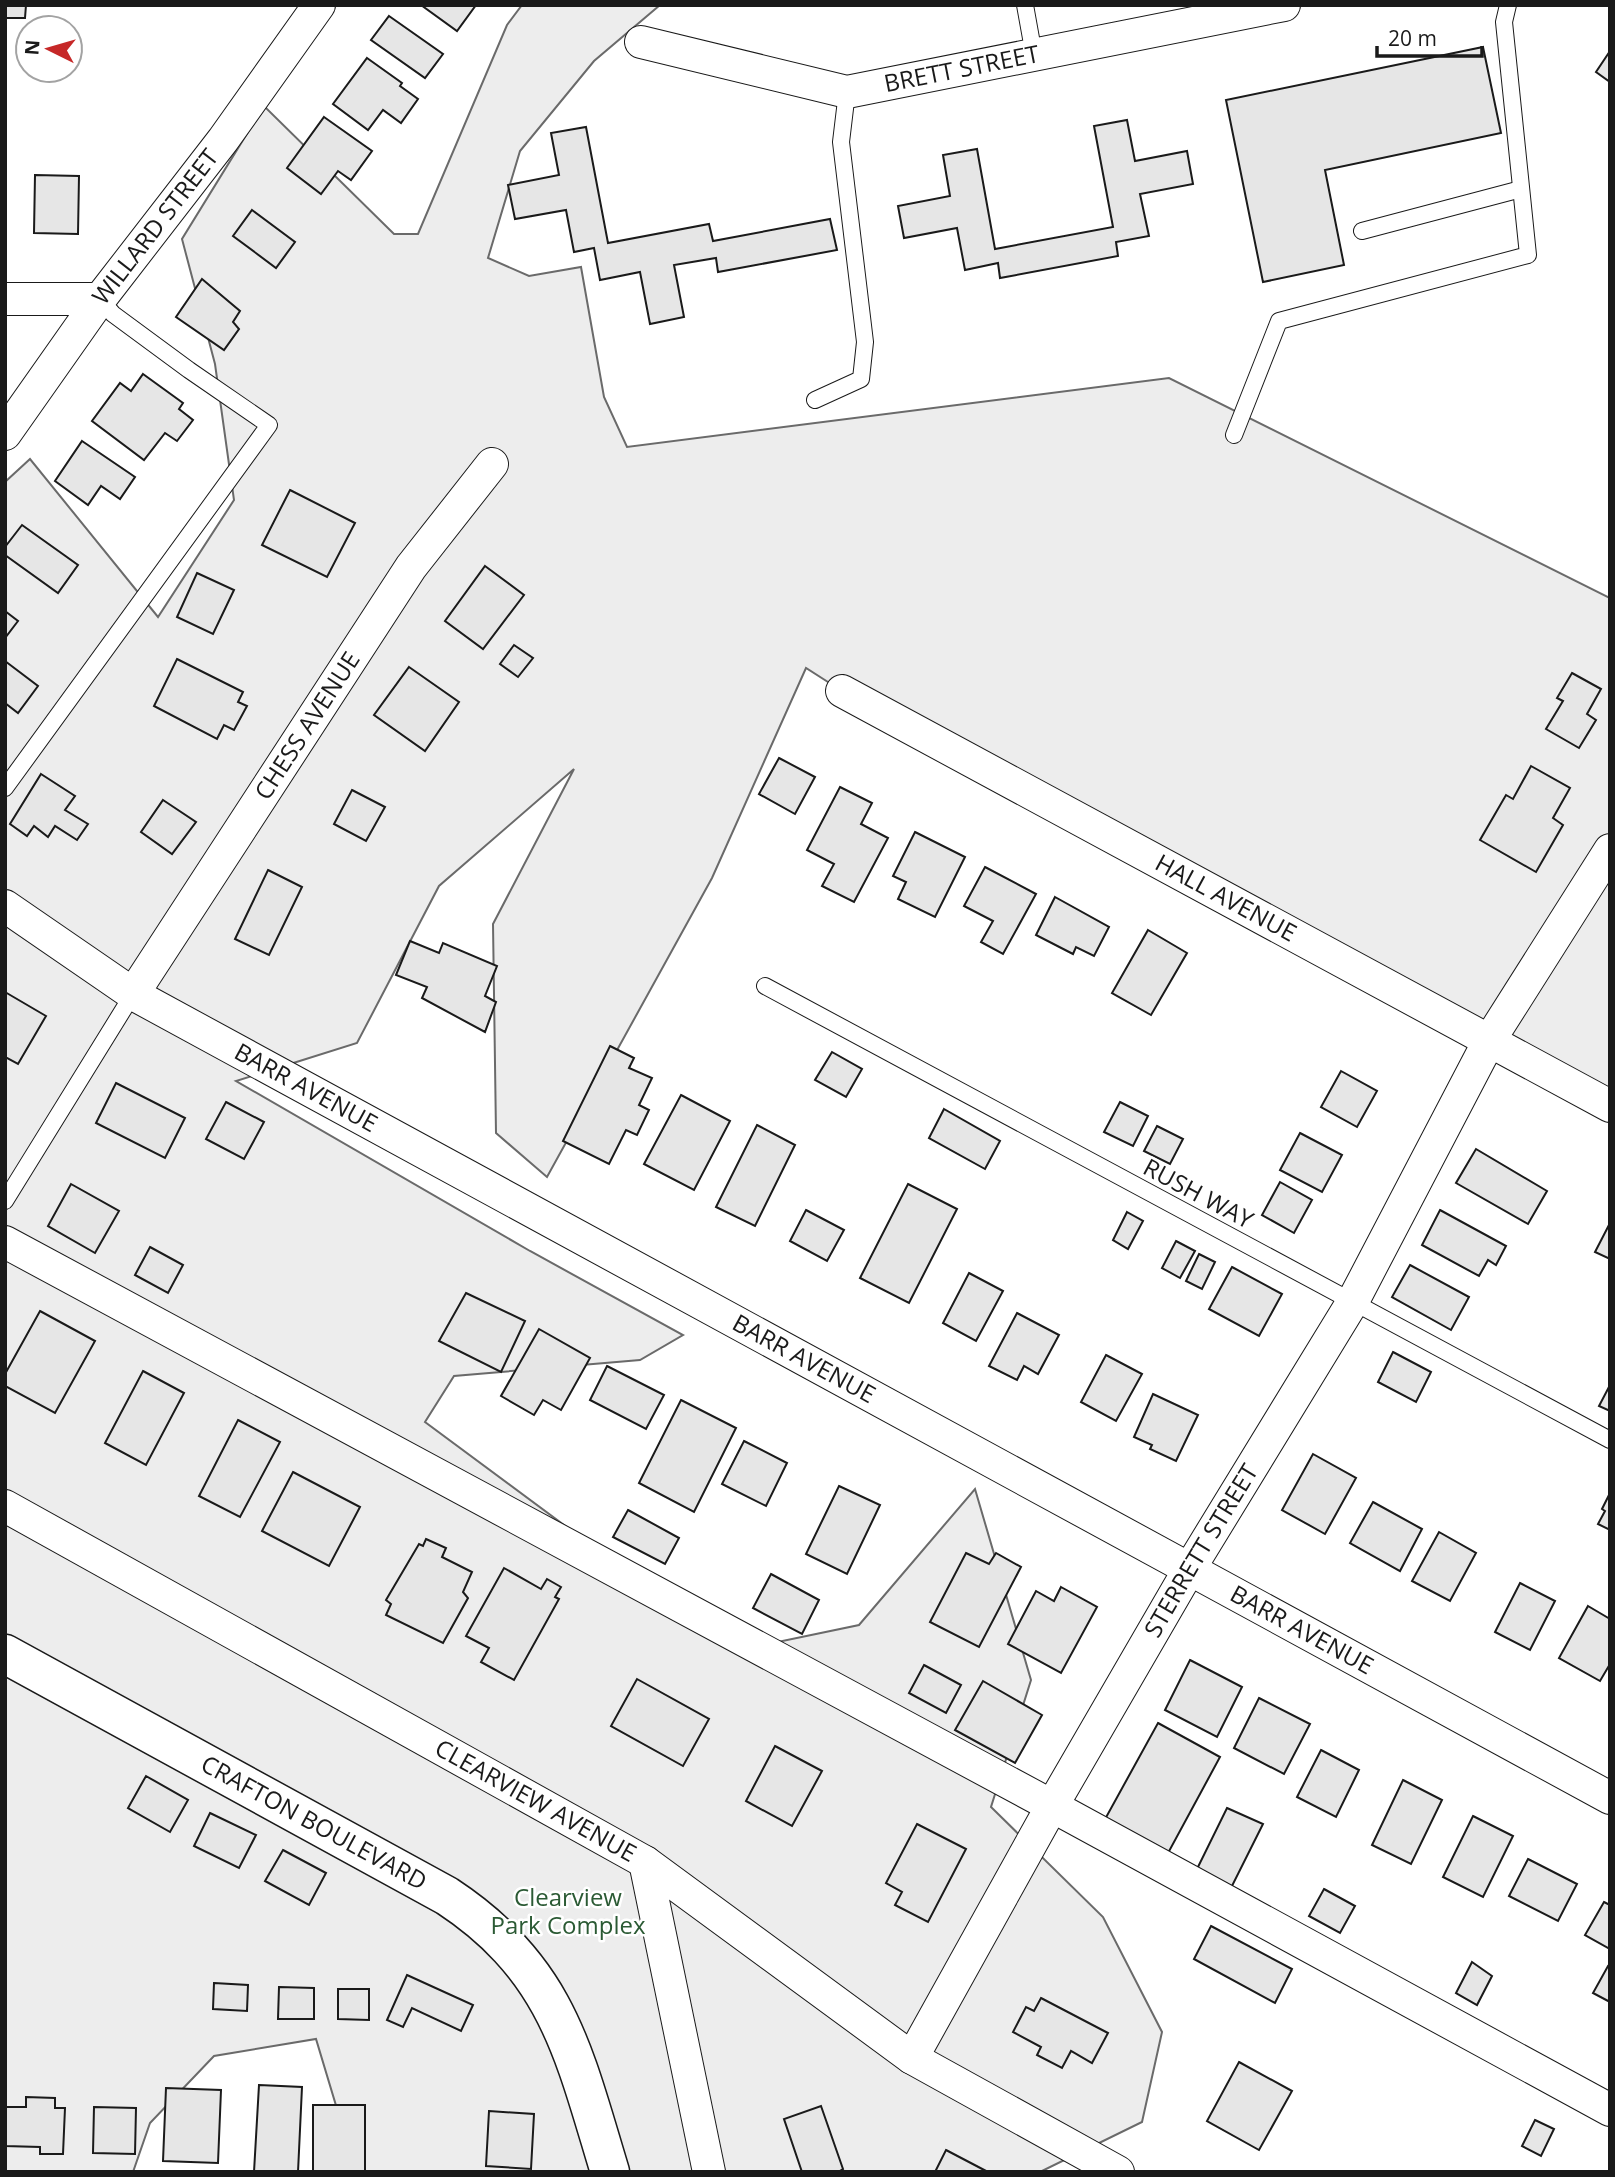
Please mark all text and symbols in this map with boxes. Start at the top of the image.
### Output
north arrow [14,14,84,84]
scale bar [1377,14,1482,58]
text: 20 m [1388,24,1437,52]
street label: BRETT STREET [881,36,1042,99]
text: N [18,39,46,56]
street label: WILLARD STREET [84,141,225,311]
street label: CHESS AVENUE [246,645,367,805]
street label: HALL AVENUE [1150,845,1303,949]
street label: BARR AVENUE [229,1034,384,1139]
street label: RUSH WAY [1138,1150,1260,1236]
street label: BARR AVENUE [727,1305,882,1410]
street label: STERRETT STREET [1135,1457,1265,1643]
street label: BARR AVENUE [1225,1577,1380,1681]
street label: CLEARVIEW AVENUE [430,1731,643,1869]
street label: CRAFTON BOULEVARD [196,1747,433,1897]
park label: Clearview Park Complex [491,1880,646,1941]

